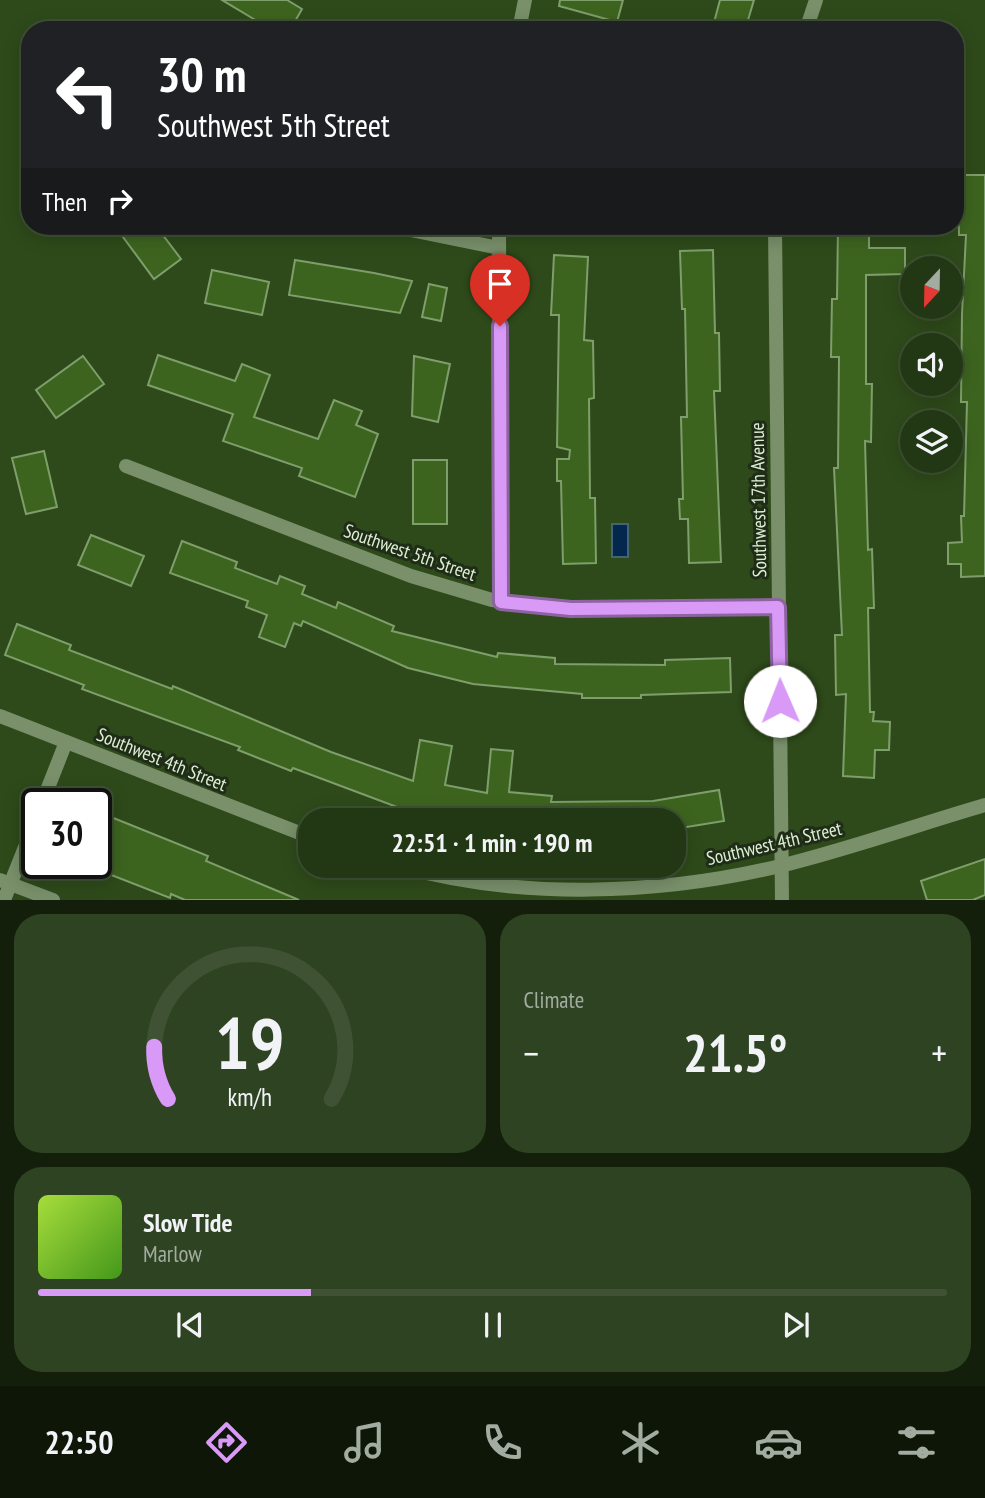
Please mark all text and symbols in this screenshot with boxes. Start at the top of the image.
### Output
text: 30 m [157,42,246,106]
icon: left [42,49,133,140]
text: Southwest 5th Street [157,104,390,146]
icon: right [101,182,139,220]
text: Then [42,185,87,218]
pin [470,254,530,326]
north arrow [900,256,962,318]
map controls [900,256,963,473]
icon: arrive [481,265,519,303]
button: sound [900,333,963,396]
button: layers [900,410,963,473]
street label: Southwest 17th Avenue [745,422,771,578]
street label: Southwest 5th Street [341,518,480,586]
position arrow [743,664,817,738]
street label: Southwest 4th Street [93,722,231,796]
speed limit sign: 30 [21,788,112,879]
street label: Southwest 4th Street [704,816,845,870]
text: 22:51 · 1 min · 190 m [392,826,592,859]
text: Climate [524,985,584,1014]
text: 19 [215,996,285,1090]
text: 21.5° [683,1019,788,1086]
text: − [524,1028,539,1077]
text: + [931,1028,947,1077]
text: km/h [228,1081,272,1113]
text: Slow Tide [143,1206,233,1239]
text: Marlow [143,1239,202,1268]
icon: previous [171,1306,209,1344]
icon: pause [474,1306,512,1344]
icon: next [777,1306,815,1344]
icon: directions [202,1418,251,1467]
icon: music [340,1418,389,1467]
icon: phone [478,1418,527,1467]
icon: climate [616,1418,665,1467]
icon: car [754,1418,803,1467]
icon: filters [892,1418,941,1467]
text: 22:50 [44,1421,114,1463]

